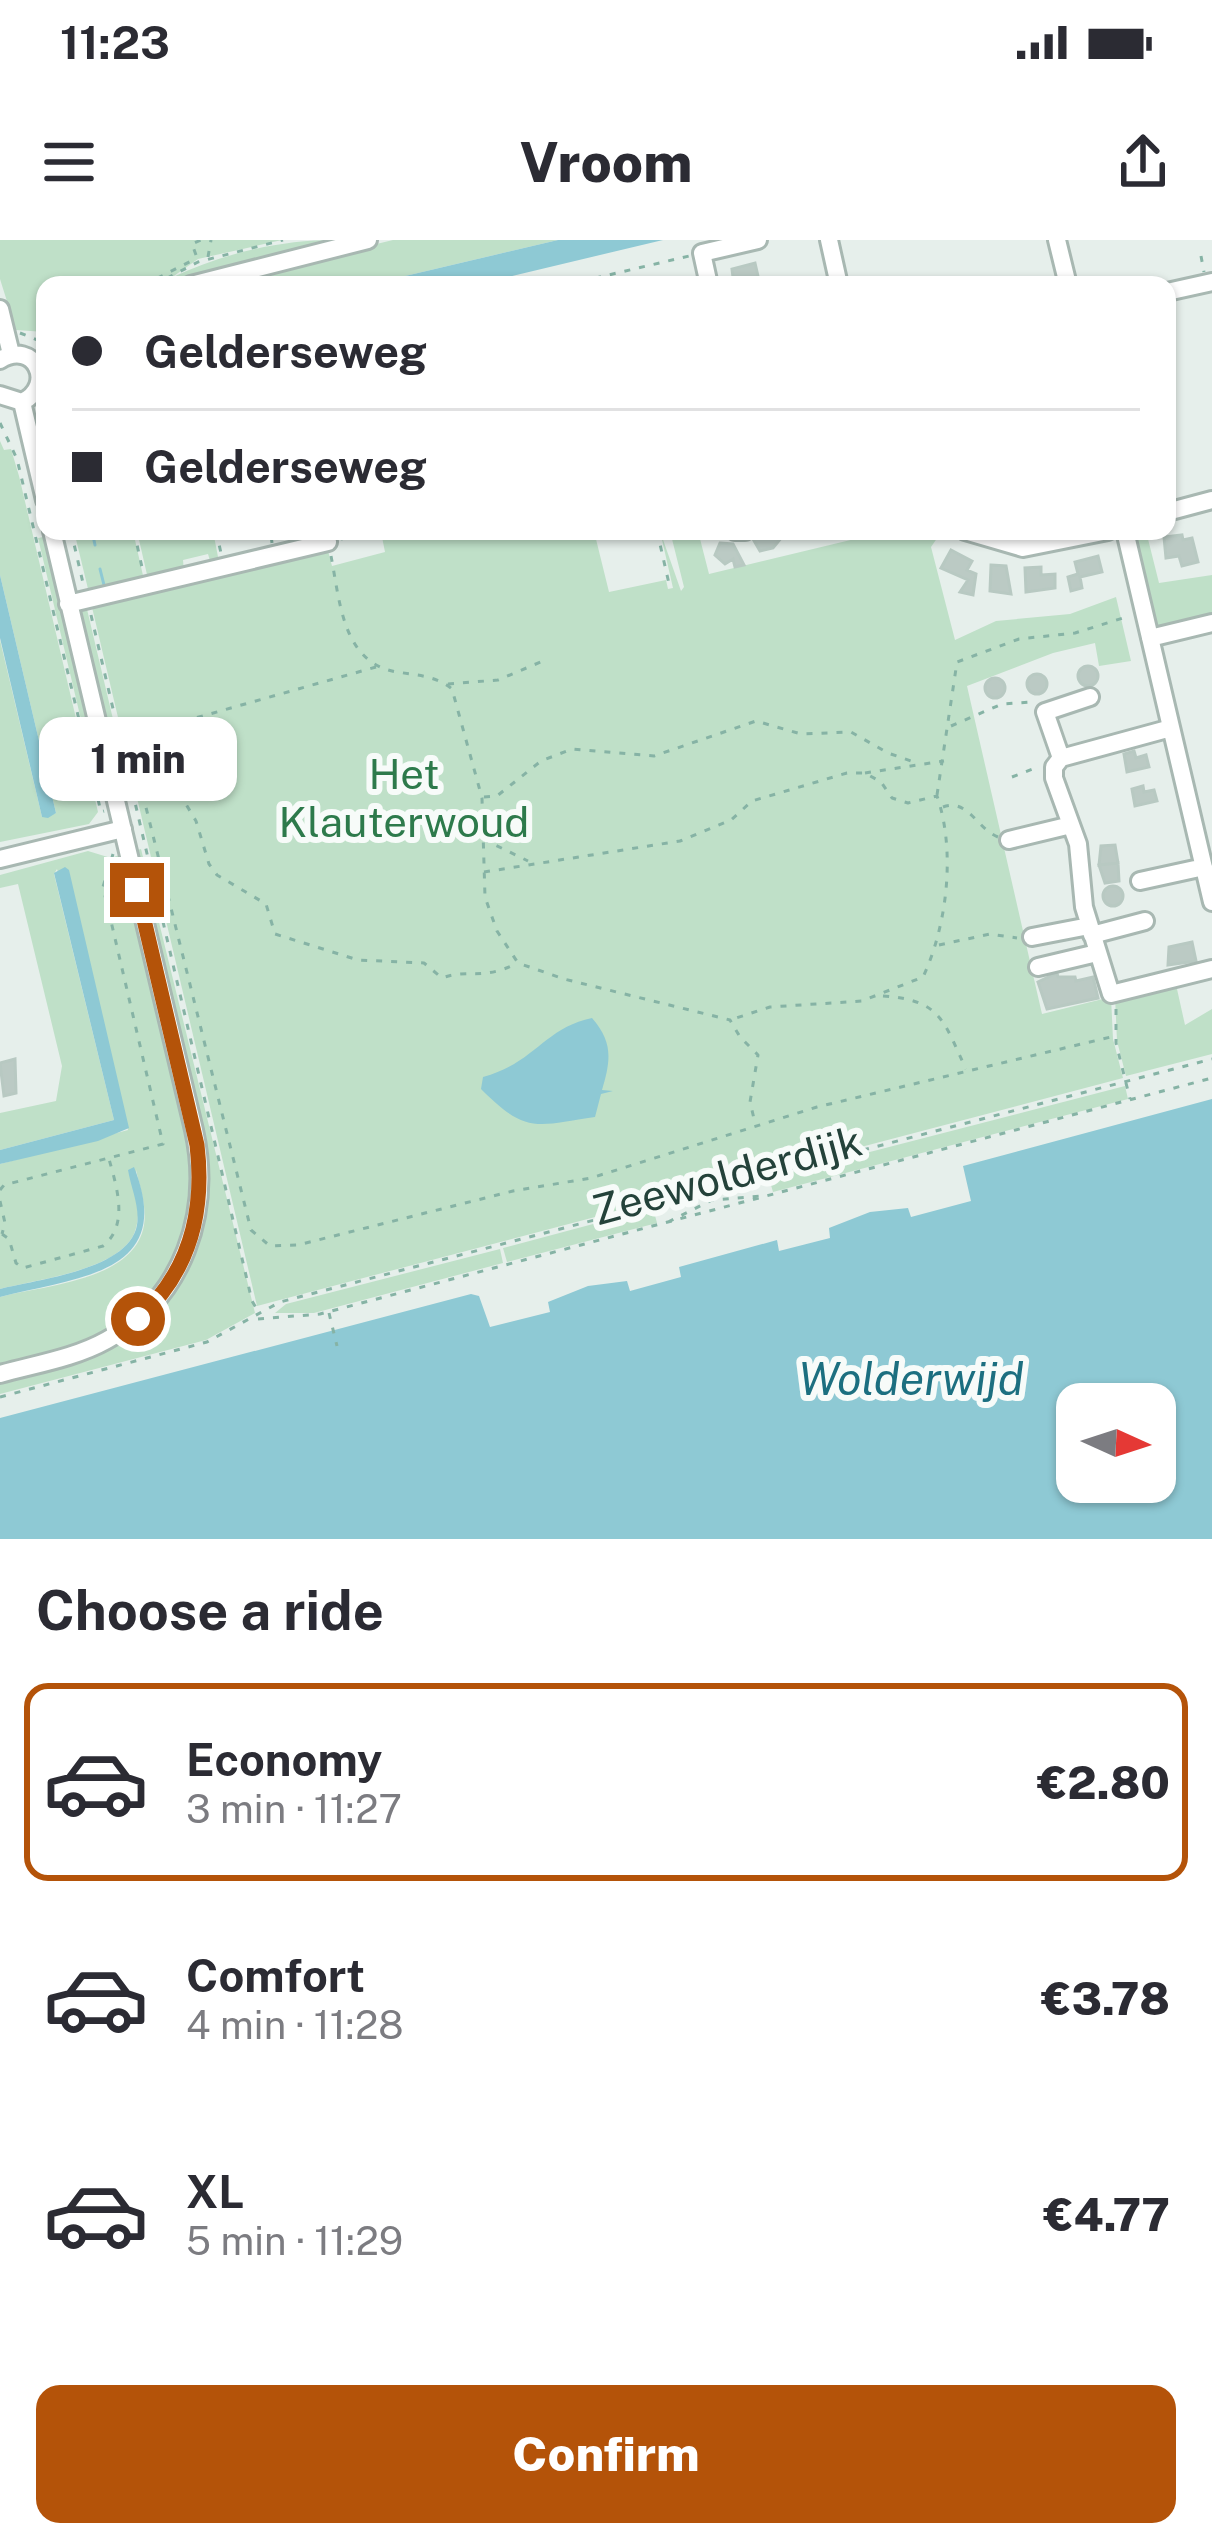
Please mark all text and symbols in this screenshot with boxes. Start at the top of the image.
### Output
text: 11:23 [60,16,170,69]
icon: menu [36,129,102,195]
icon: share [1110,129,1176,195]
text: Vroom [520,131,692,194]
text: Gelderseweg [144,325,427,378]
text: Gelderseweg [144,440,427,493]
callout: 1 min [38,716,236,800]
text: 1 min [90,736,186,782]
park label: Het Klauterwoud [279,749,529,846]
route end [110,863,164,917]
street label: Zeewolderdijk [587,1116,867,1234]
route start [111,1292,165,1346]
water label: Wolderwijd [798,1352,1024,1405]
north arrow [1056,1383,1176,1503]
map controls [1056,1383,1176,1503]
text: Choose a ride [36,1579,384,1642]
icon: car [42,1728,150,1836]
text: Economy [186,1733,382,1786]
text: €2.80 [1037,1756,1170,1809]
text: 3 min · 11:27 [186,1786,402,1832]
icon: car [42,1944,150,2052]
text: Comfort [186,1949,365,2002]
text: €3.78 [1041,1972,1170,2025]
text: 4 min · 11:28 [186,2002,404,2048]
icon: car [42,2160,150,2268]
text: XL [186,2165,244,2218]
text: €4.77 [1043,2188,1170,2241]
text: 5 min · 11:29 [186,2218,403,2264]
button: Confirm [36,2385,1176,2523]

